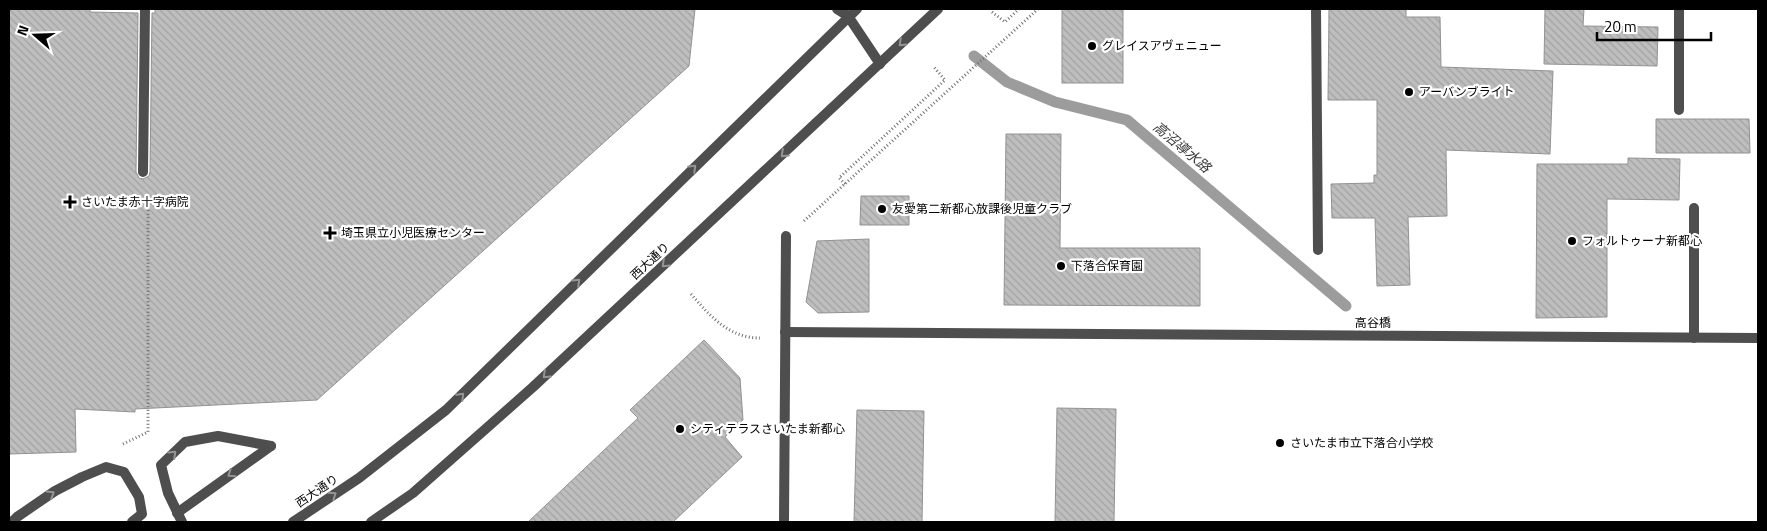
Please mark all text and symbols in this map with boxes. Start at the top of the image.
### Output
north arrow [10,10,60,60]
scale bar [1597,10,1711,42]
text: 20 m [1604,15,1637,38]
text: N [11,22,34,39]
place label: グレイスアヴェニュー [1102,36,1222,55]
one-way arrow [899,37,908,46]
marker: グレイスアヴェニュー [1086,40,1098,52]
place label: アーバンブライト [1419,82,1514,101]
marker: アーバンブライト [1403,86,1415,98]
water label: 高沼導水路 [1149,116,1217,178]
one-way arrow [780,148,789,157]
one-way arrow [688,165,697,174]
place label: さいたま赤十字病院 [81,192,189,211]
marker: さいたま赤十字病院 [63,195,77,209]
place label: 友愛第二新都心放課後児童クラブ [892,199,1072,218]
marker: 友愛第二新都心放課後児童クラブ [876,203,888,215]
place label: 埼玉県立小児医療センター [341,223,485,242]
marker: 埼玉県立小児医療センター [323,226,337,240]
place label: フォルトゥーナ新都心 [1582,231,1702,250]
marker: フォルトゥーナ新都心 [1566,235,1578,247]
street label: 西大通り [626,237,674,284]
place label: 下落合保育園 [1071,256,1143,275]
one-way arrow [661,258,670,267]
marker: 下落合保育園 [1055,260,1067,272]
one-way arrow [571,278,580,287]
street label: 高谷橋 [1355,313,1391,332]
one-way arrow [542,369,551,378]
one-way arrow [456,392,465,401]
place label: シティテラスさいたま新都心 [690,419,845,438]
marker: シティテラスさいたま新都心 [674,423,686,435]
place label: さいたま市立下落合小学校 [1290,433,1434,452]
marker: さいたま市立下落合小学校 [1274,437,1286,449]
one-way arrow [167,451,176,460]
one-way arrow [227,468,237,477]
street label: 西大通り [292,469,342,512]
one-way arrow [46,491,55,500]
one-way arrow [328,492,337,501]

